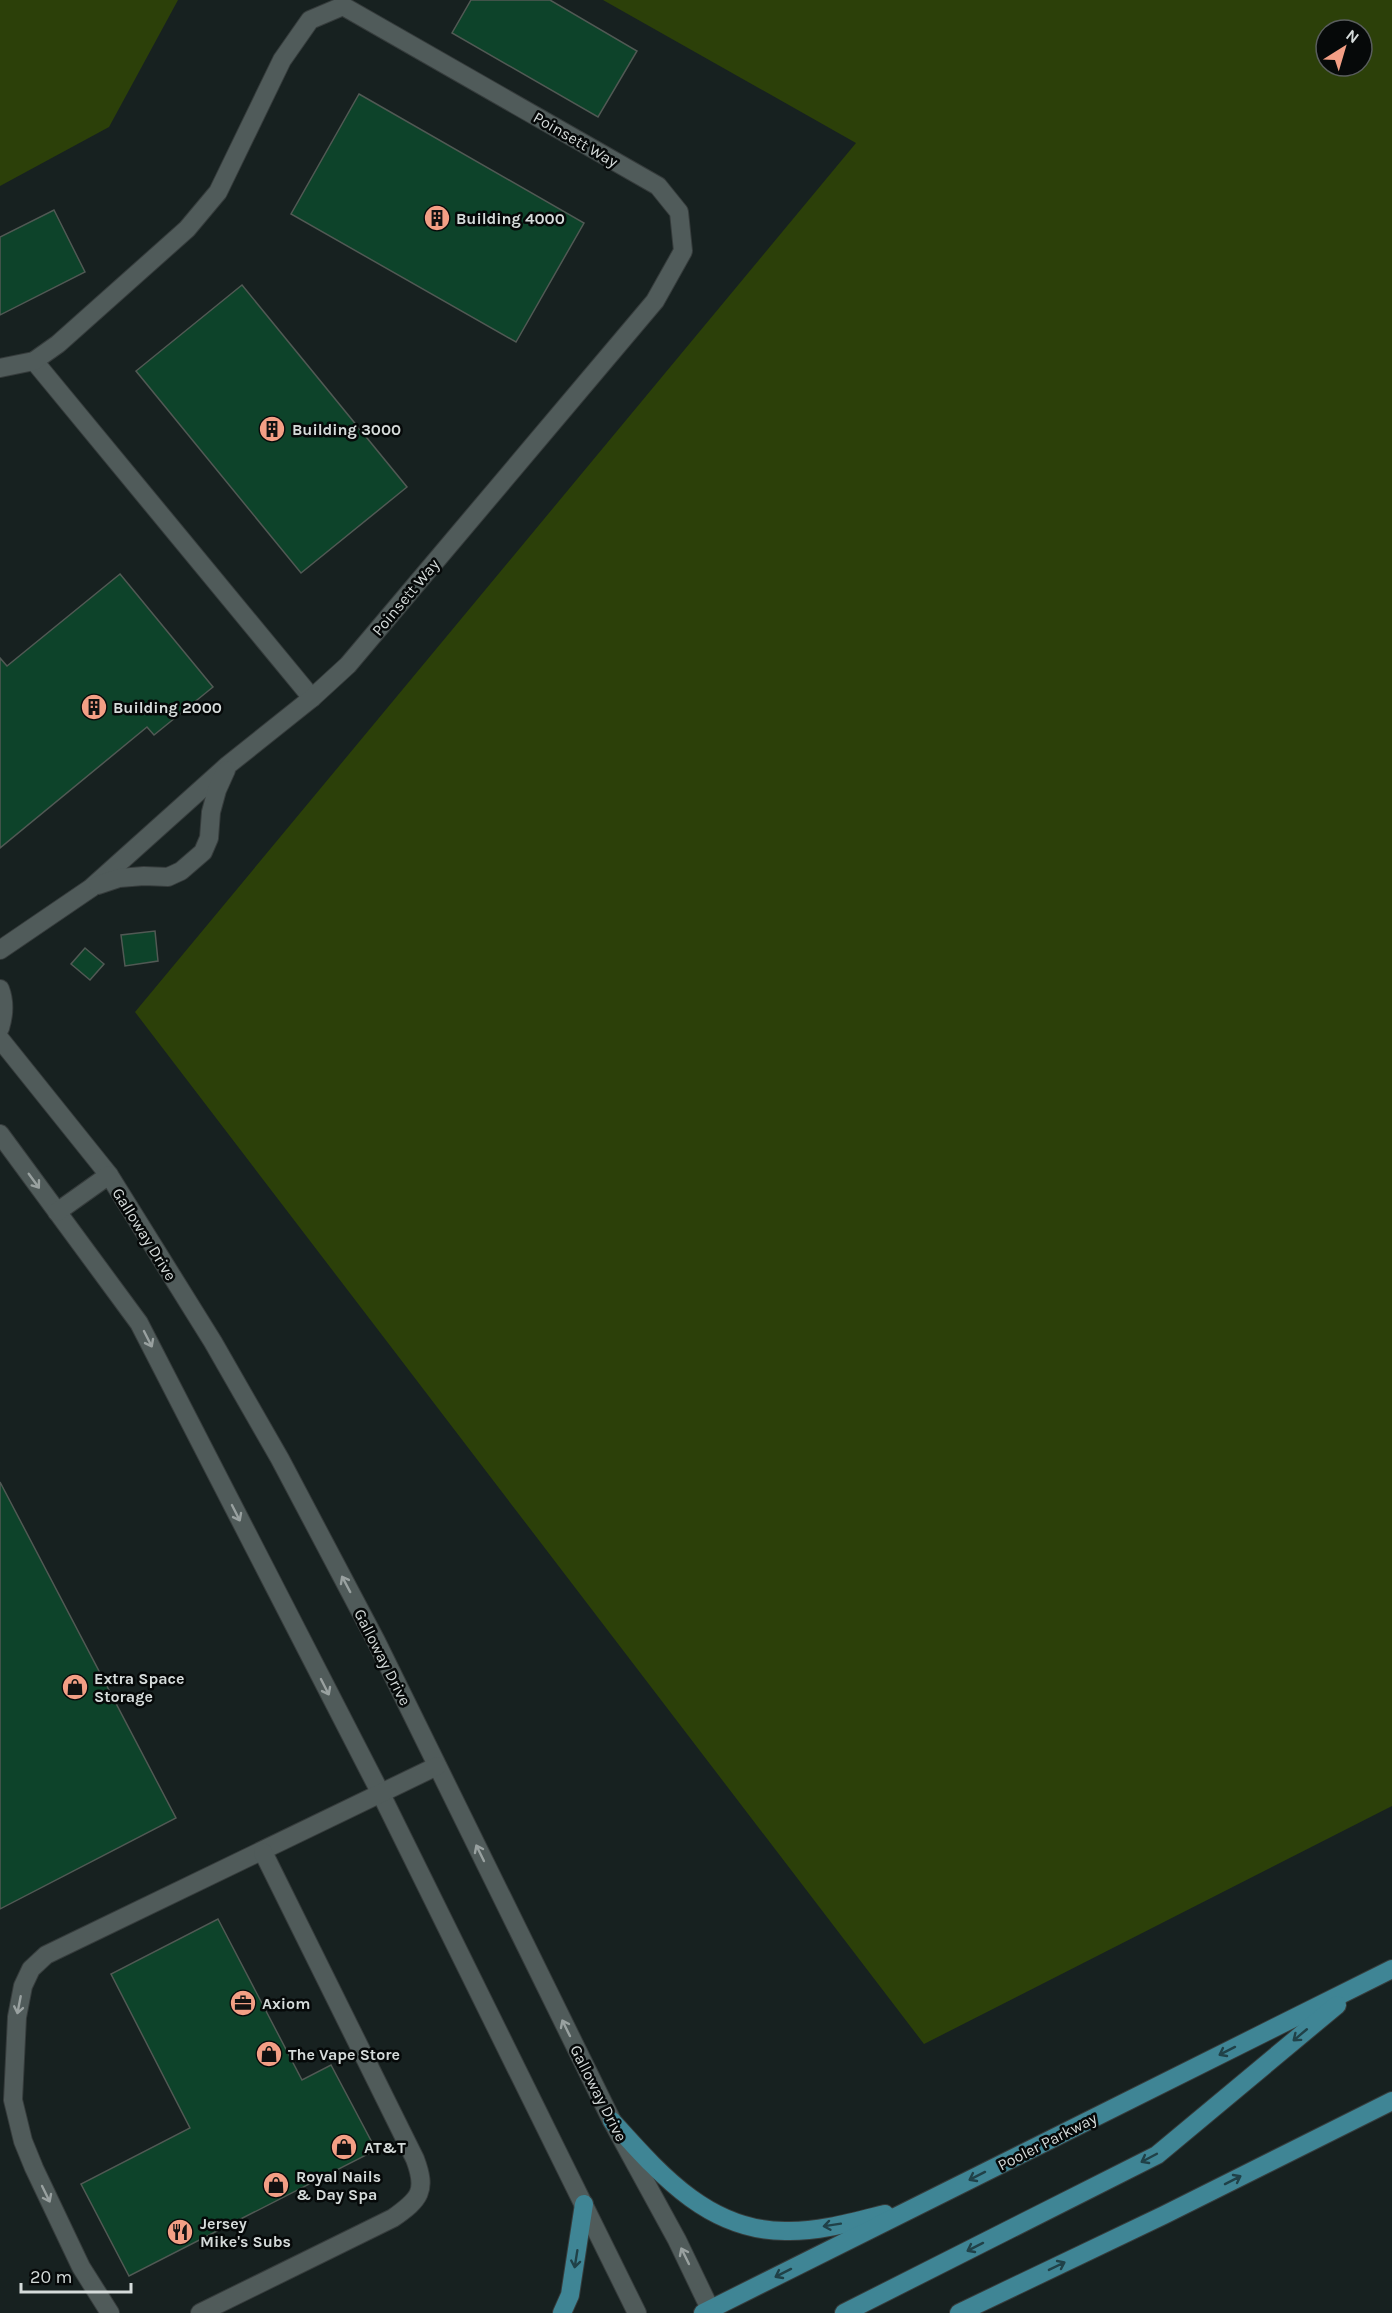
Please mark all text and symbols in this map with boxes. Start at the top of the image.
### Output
north arrow [1314,18,1374,78]
text: N [1342,25,1363,47]
street label: Poinsett Way [530,108,622,172]
building icon: Building 4000 [422,203,452,233]
place label: Building 4000 [456,209,565,228]
building icon: Building 3000 [257,414,287,444]
place label: Building 3000 [292,420,401,439]
street label: Poinsett Way [368,555,443,640]
building icon: Building 2000 [79,692,109,722]
place label: Building 2000 [113,698,222,717]
one-way arrow [28,1172,40,1188]
street label: Galloway Drive [108,1184,181,1284]
one-way arrow [142,1330,154,1348]
one-way arrow [231,1504,243,1522]
one-way arrow [340,1576,352,1593]
street label: Galloway Drive [350,1606,415,1709]
place label: Extra Space Storage [94,1669,185,1706]
shop icon: Extra Space Storage [60,1672,90,1702]
one-way arrow [320,1677,332,1695]
one-way arrow [473,1844,485,1862]
office icon: Axiom [228,1988,258,2018]
place label: Axiom [262,1994,310,2013]
one-way arrow [13,1995,24,2014]
one-way arrow [560,2019,571,2037]
one-way arrow [1293,2028,1308,2042]
shop icon: The Vape Store [254,2039,284,2069]
street label: Galloway Drive [566,2042,631,2145]
place label: The Vape Store [288,2045,400,2064]
one-way arrow [1219,2045,1236,2057]
street label: Pooler Parkway [994,2108,1101,2175]
shop icon: AT&T [329,2132,359,2162]
place label: AT&T [364,2138,406,2157]
one-way arrow [1141,2152,1158,2164]
place label: Royal Nails & Day Spa [296,2167,381,2204]
shop icon: Royal Nails & Day Spa [261,2170,291,2200]
one-way arrow [969,2170,987,2182]
one-way arrow [1223,2174,1241,2186]
one-way arrow [41,2184,53,2202]
place label: Jersey Mike's Subs [200,2214,291,2251]
restaurant icon: Jersey Mike's Subs [165,2217,195,2247]
one-way arrow [823,2220,843,2231]
one-way arrow [967,2241,985,2253]
one-way arrow [679,2248,690,2266]
one-way arrow [570,2249,581,2268]
scale bar [21,2256,130,2294]
one-way arrow [1048,2259,1066,2271]
text: 20 m [30,2266,72,2288]
one-way arrow [774,2268,792,2279]

